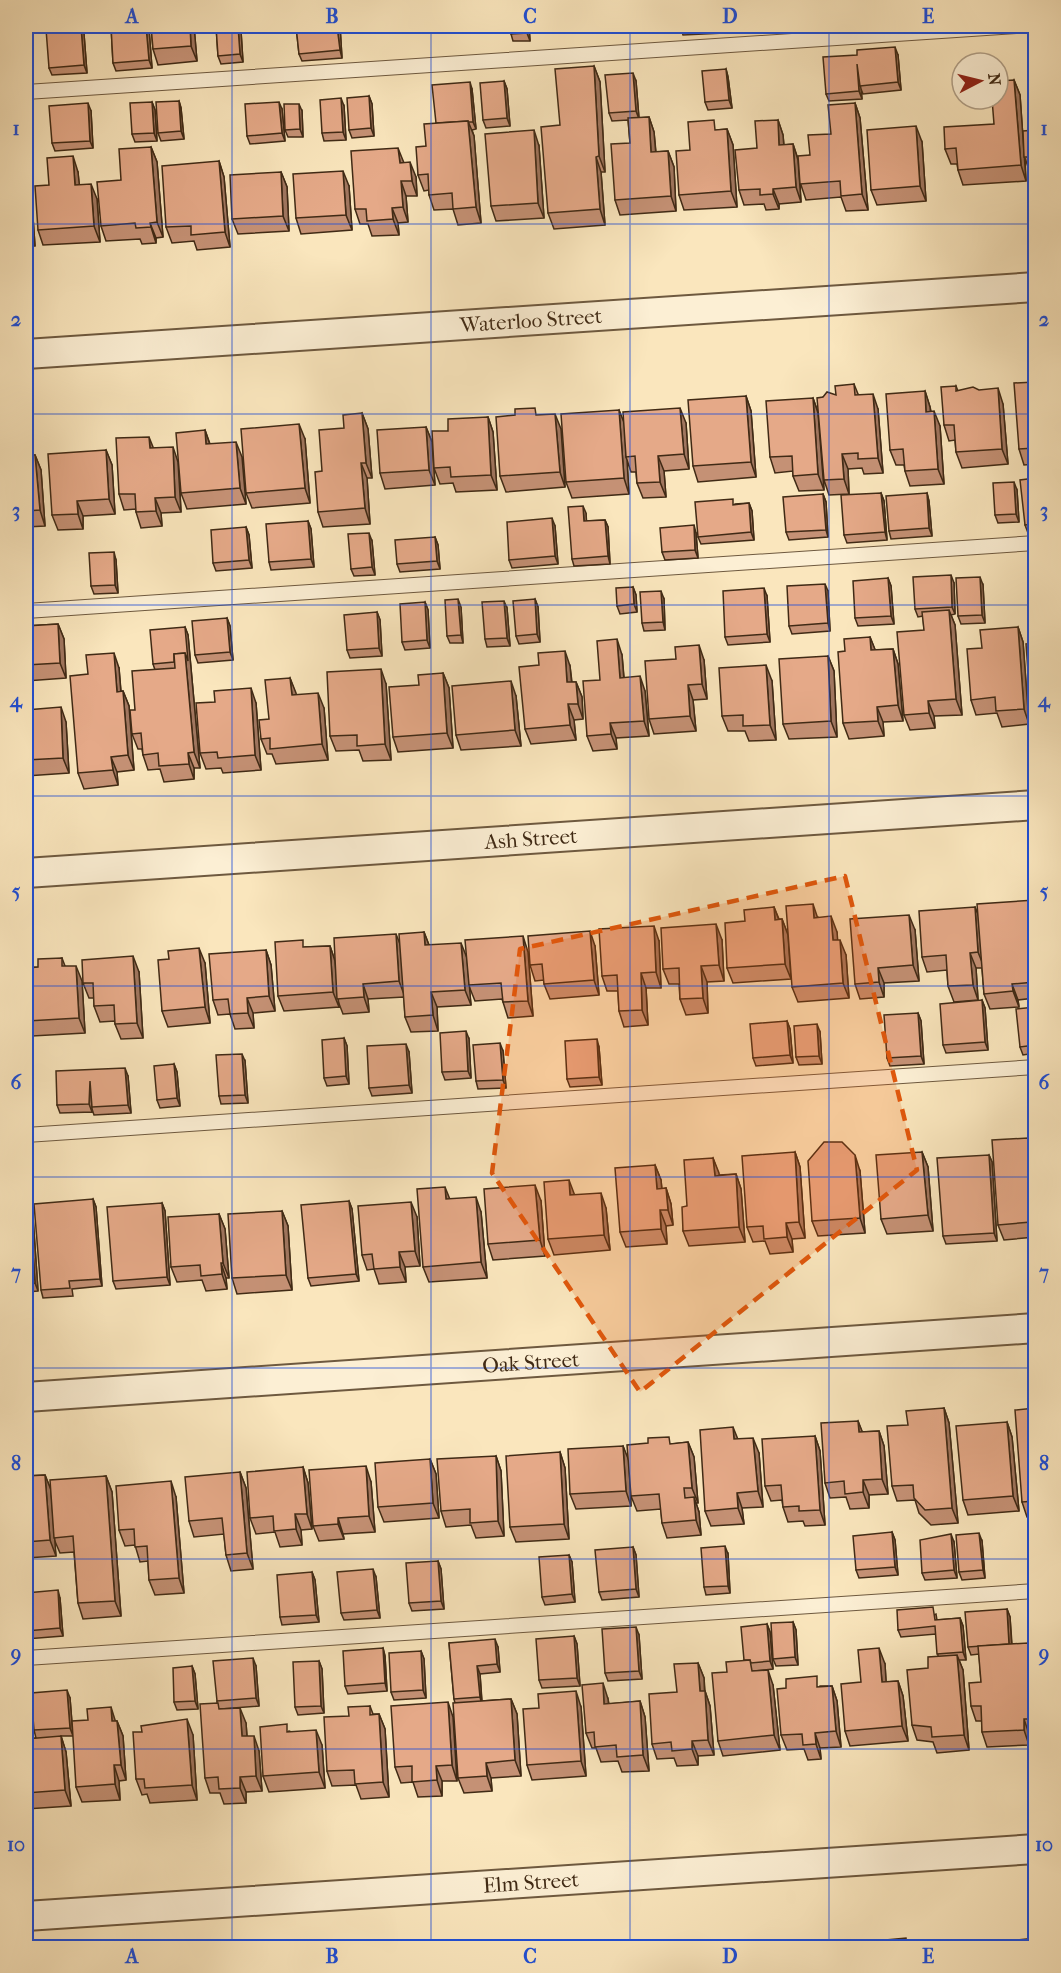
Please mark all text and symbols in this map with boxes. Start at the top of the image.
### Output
text: A [124,5,140,28]
text: B [325,5,339,28]
text: C [523,5,537,28]
text: D [722,5,738,28]
text: E [922,5,934,28]
north arrow [950,51,1010,111]
text: N [984,72,1005,87]
text: 1 [12,117,20,140]
text: 1 [1040,117,1048,140]
street label: Waterloo Street [458,304,603,337]
text: 2 [11,308,21,331]
text: 2 [1039,308,1049,331]
text: 3 [12,499,20,522]
text: 3 [1040,499,1048,522]
text: 4 [9,689,23,713]
text: 4 [1037,689,1051,713]
street label: Ash Street [483,824,579,854]
text: 5 [12,880,21,903]
text: 5 [1040,880,1049,903]
text: 6 [11,1071,23,1094]
text: 6 [1039,1071,1051,1094]
text: 7 [10,1261,21,1284]
text: 7 [1038,1261,1049,1284]
street label: Oak Street [482,1347,581,1378]
text: 8 [11,1452,21,1475]
text: 8 [1039,1452,1049,1475]
text: 9 [10,1643,21,1666]
text: 9 [1038,1643,1049,1666]
text: 10 [7,1833,25,1856]
text: 10 [1035,1833,1053,1856]
street label: Elm Street [482,1867,580,1898]
text: A [124,1945,140,1968]
text: B [325,1945,339,1968]
text: C [523,1945,537,1968]
text: D [722,1945,738,1968]
text: E [922,1945,934,1968]

